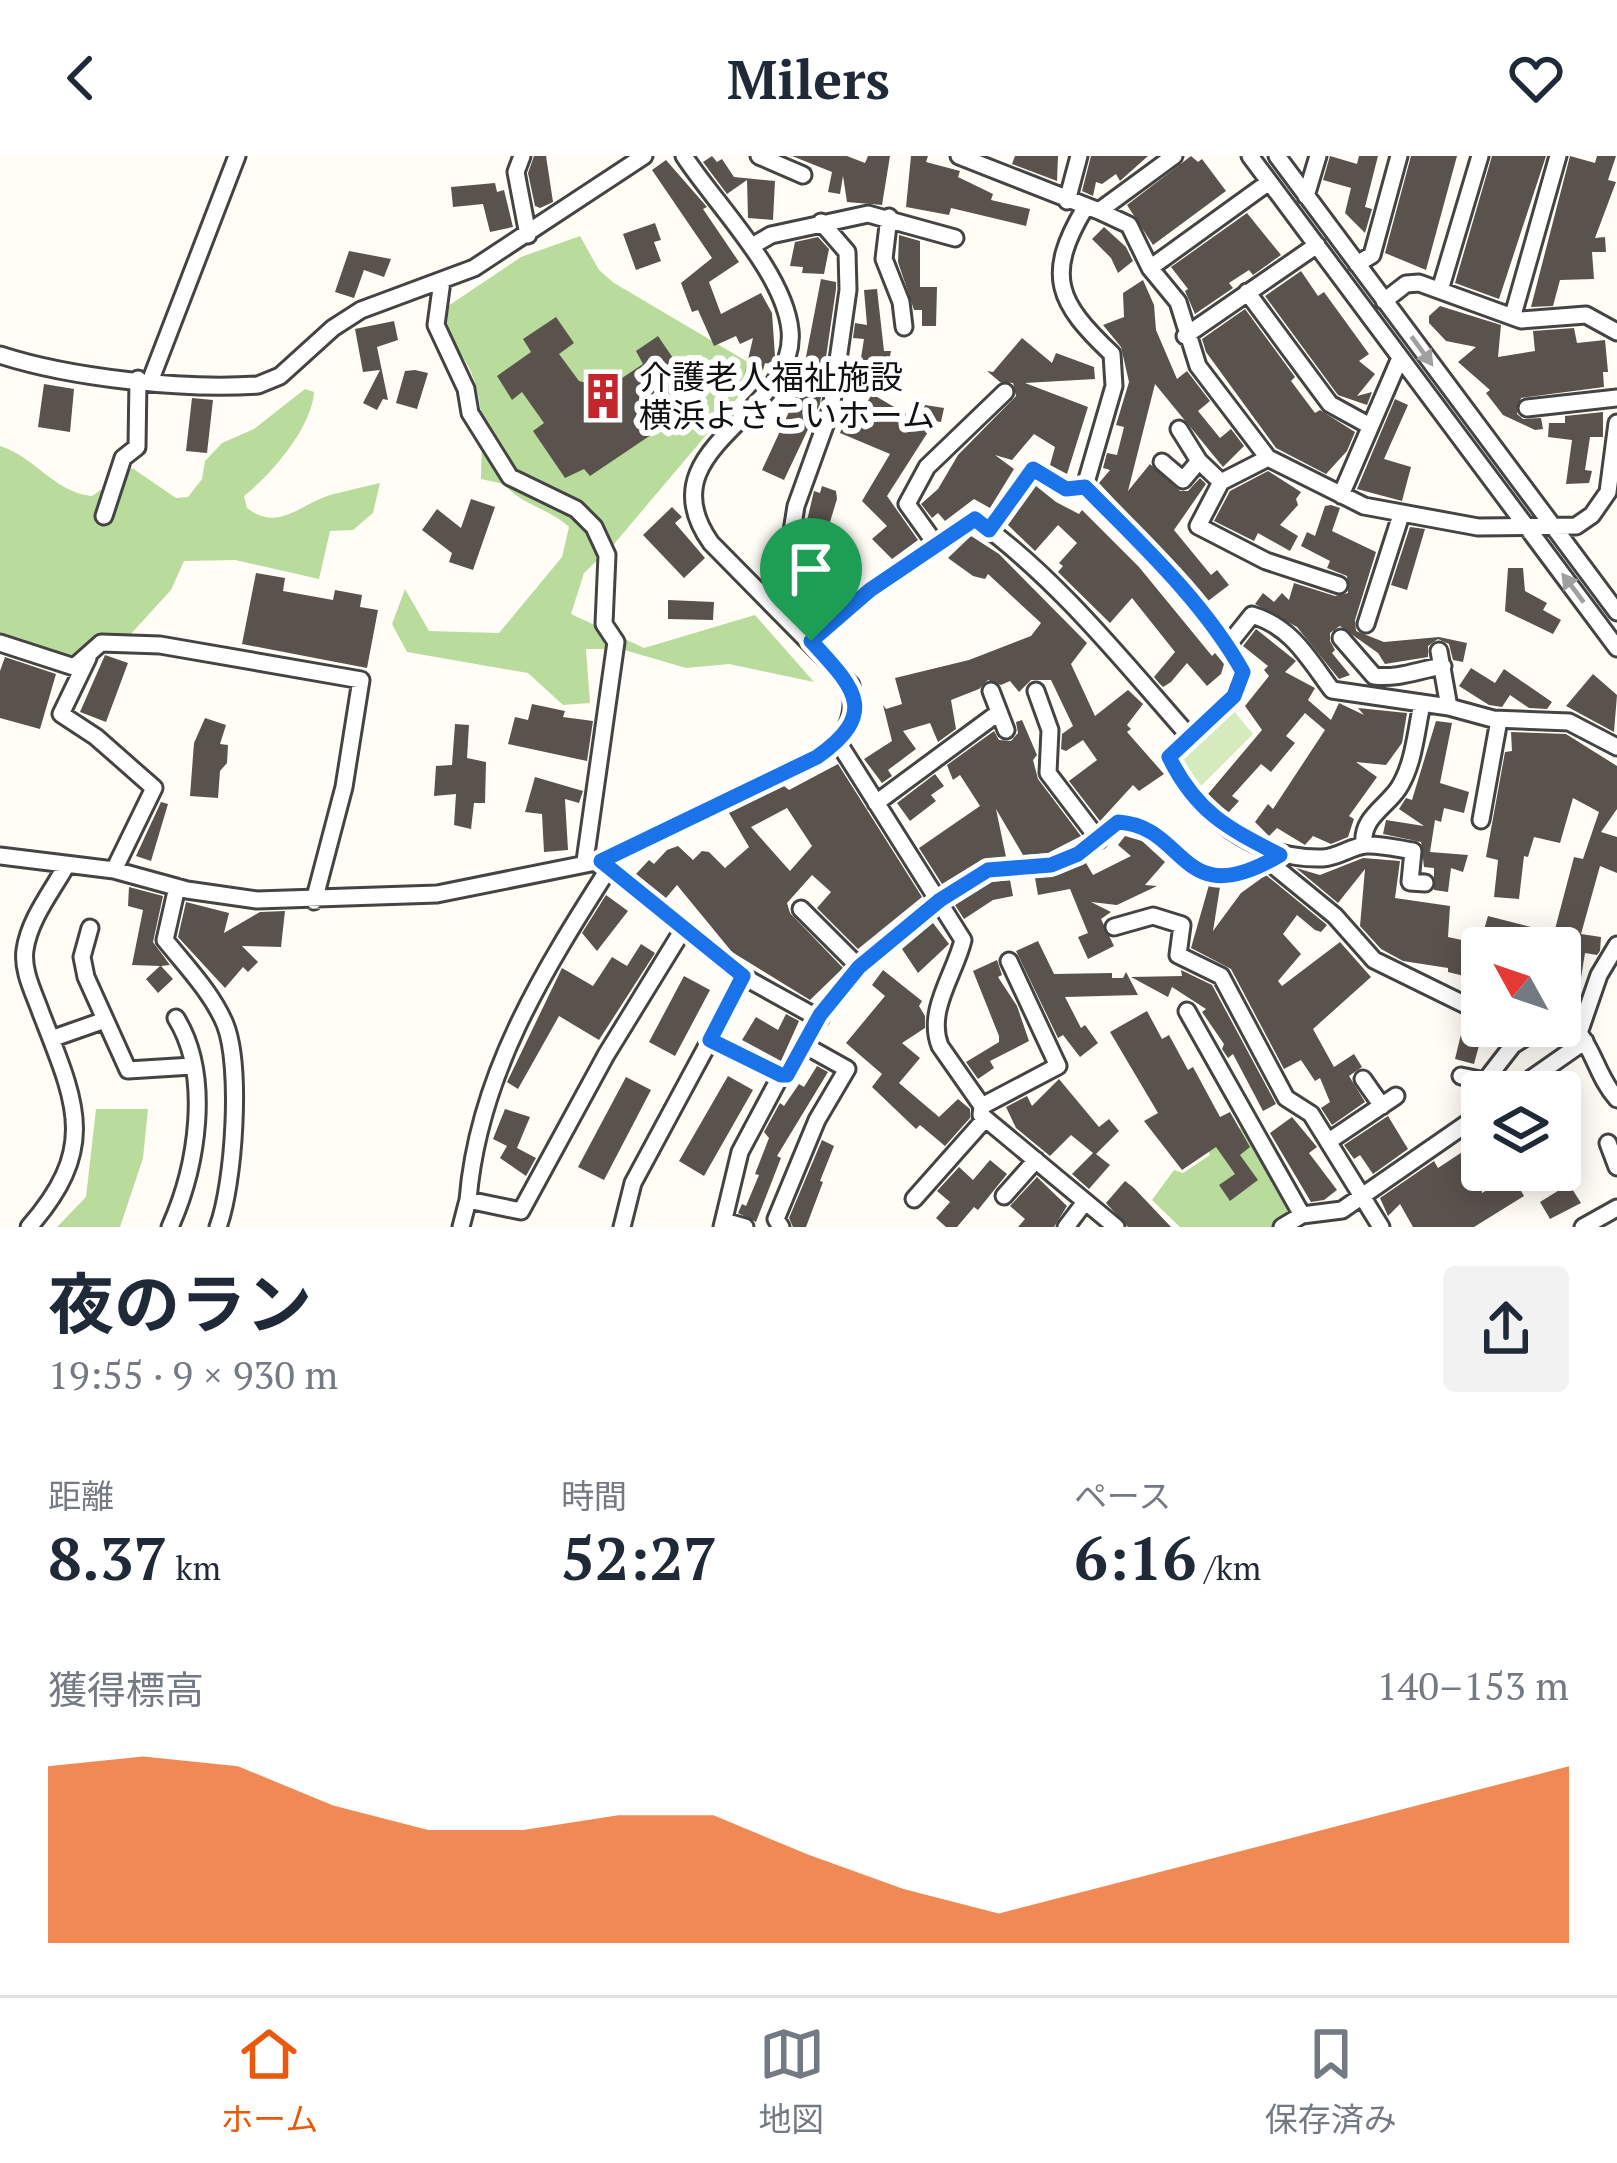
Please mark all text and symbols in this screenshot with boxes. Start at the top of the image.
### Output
text: Milers [727,43,890,114]
icon: back [48,45,114,111]
icon: heart [1503,45,1569,111]
one-way arrow [1409,336,1433,367]
place label: 介護老人福祉施設 横浜よさこいホーム [639,355,935,436]
building icon: 介護老人福祉施設 横浜よさこいホーム [578,371,628,421]
pin [760,518,862,641]
icon: arrive [778,536,844,602]
one-way arrow [1561,572,1585,604]
north arrow [1461,927,1581,1047]
map controls [1461,927,1581,1191]
button: layers [1461,1071,1581,1191]
text: 夜のラン [48,1259,312,1347]
button: share [1443,1266,1569,1392]
text: 19:55 · 9 × 930 m [48,1348,338,1400]
text: 距離 [48,1474,114,1517]
text: 時間 [561,1474,627,1517]
text: ペース [1074,1474,1171,1517]
text: 8.37 [48,1518,167,1597]
text: 52:27 [561,1518,717,1597]
text: 6:16 [1074,1518,1196,1597]
text: km [167,1546,221,1589]
text: /km [1196,1546,1261,1589]
text: 140–153 m [1377,1659,1569,1711]
text: 獲得標高 [48,1663,204,1715]
tab: ホーム [220,2021,318,2141]
tab: 地図 [759,2021,825,2141]
tab: 保存済み [1265,2021,1397,2141]

